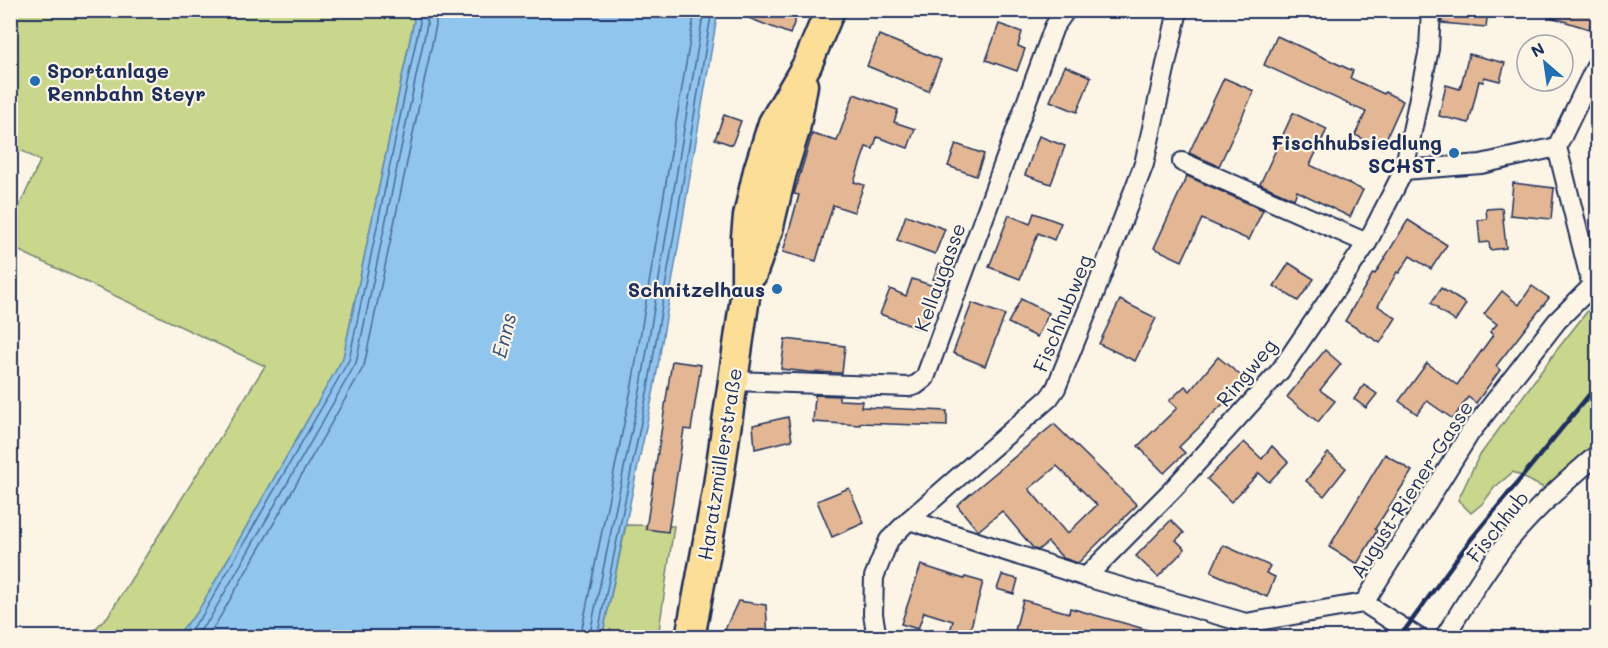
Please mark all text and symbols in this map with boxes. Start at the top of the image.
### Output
north arrow [1515,33,1575,93]
text: N [1527,37,1548,62]
place label: Sportanlage Rennbahn Steyr [47,57,206,106]
marker: Sportanlage Rennbahn Steyr [28,74,42,88]
place label: Fischhubsiedlung SCHST. [1271,129,1442,178]
marker: Fischhubsiedlung SCHST. [1447,146,1461,160]
street label: Kellaugasse [907,219,971,335]
street label: Fischhubweg [1027,250,1097,376]
place label: Schnitzelhaus [628,276,765,302]
marker: Schnitzelhaus [770,282,784,296]
water label: Enns [484,310,522,360]
street label: Ringweg [1210,333,1282,411]
street label: Haratzmüllerstraße [691,366,747,562]
street label: August-Riener-Gasse [1344,395,1478,583]
street label: Fischhub [1460,485,1534,567]

